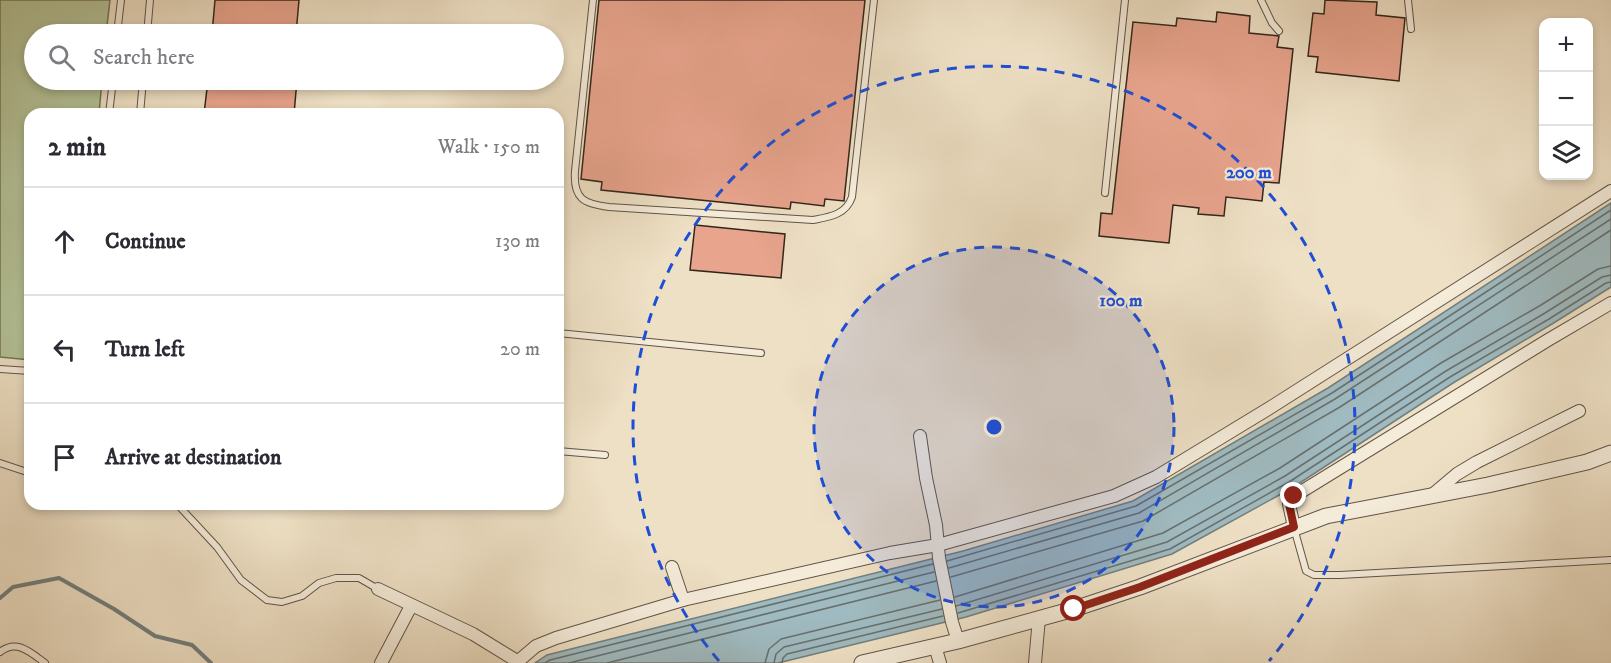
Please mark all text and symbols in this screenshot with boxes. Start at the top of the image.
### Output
map controls [1539,18,1593,180]
button: + [1539,18,1593,72]
search box [24,24,564,90]
icon: search [45,41,78,74]
text: Search here [93,44,195,71]
button: − [1539,72,1593,126]
button: layers [1539,126,1593,180]
text: 2 min [48,131,106,164]
text: Walk · 150 m [438,135,540,160]
text: 200 m [1226,162,1272,184]
icon: ahead [48,225,81,258]
text: Continue [105,228,186,255]
text: 130 m [495,229,540,254]
text: 100 m [1099,290,1143,312]
icon: left [48,333,81,366]
text: Turn left [105,336,185,363]
text: 20 m [500,337,540,362]
centre of rings [984,417,1004,437]
icon: arrive [48,441,81,474]
text: Arrive at destination [105,444,282,471]
route end [1280,482,1306,508]
route start [1060,595,1086,621]

